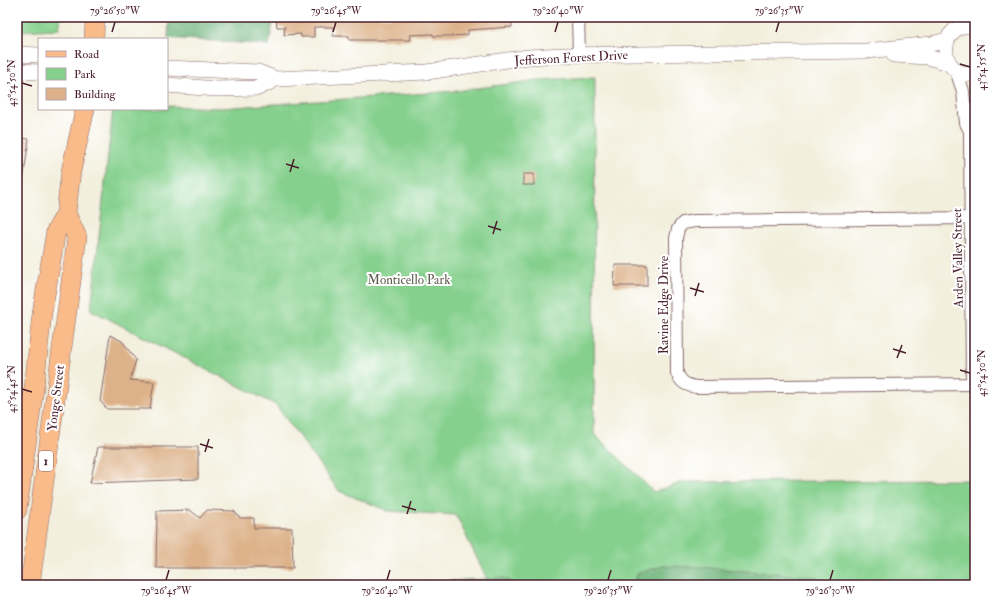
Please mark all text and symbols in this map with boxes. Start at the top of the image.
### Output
text: 79°26'50"W [90,5,141,17]
text: 79°26'45"W [311,5,362,17]
text: 79°26'40"W [533,5,584,17]
text: 79°26'35"W [755,5,804,17]
legend [38,38,168,110]
text: 43°54'55"N [976,43,988,90]
text: Road [74,47,99,62]
street label: Jefferson Forest Drive [513,47,629,69]
text: 43°54'50"N [6,59,18,107]
text: Park [74,67,96,82]
text: Building [74,87,117,102]
street label: Arden Valley Street [949,208,968,309]
street label: Ravine Edge Drive [656,255,672,354]
park label: Monticello Park [368,272,451,288]
text: 43°54'50"N [976,349,988,397]
street label: Yonge Street [44,364,68,432]
text: 43°54'45"N [6,365,18,413]
road number: 1 [39,451,53,471]
text: 79°26'45"W [141,585,192,597]
text: 79°26'40"W [362,585,413,597]
text: 79°26'35"W [584,585,633,597]
text: 79°26'30"W [805,585,856,597]

